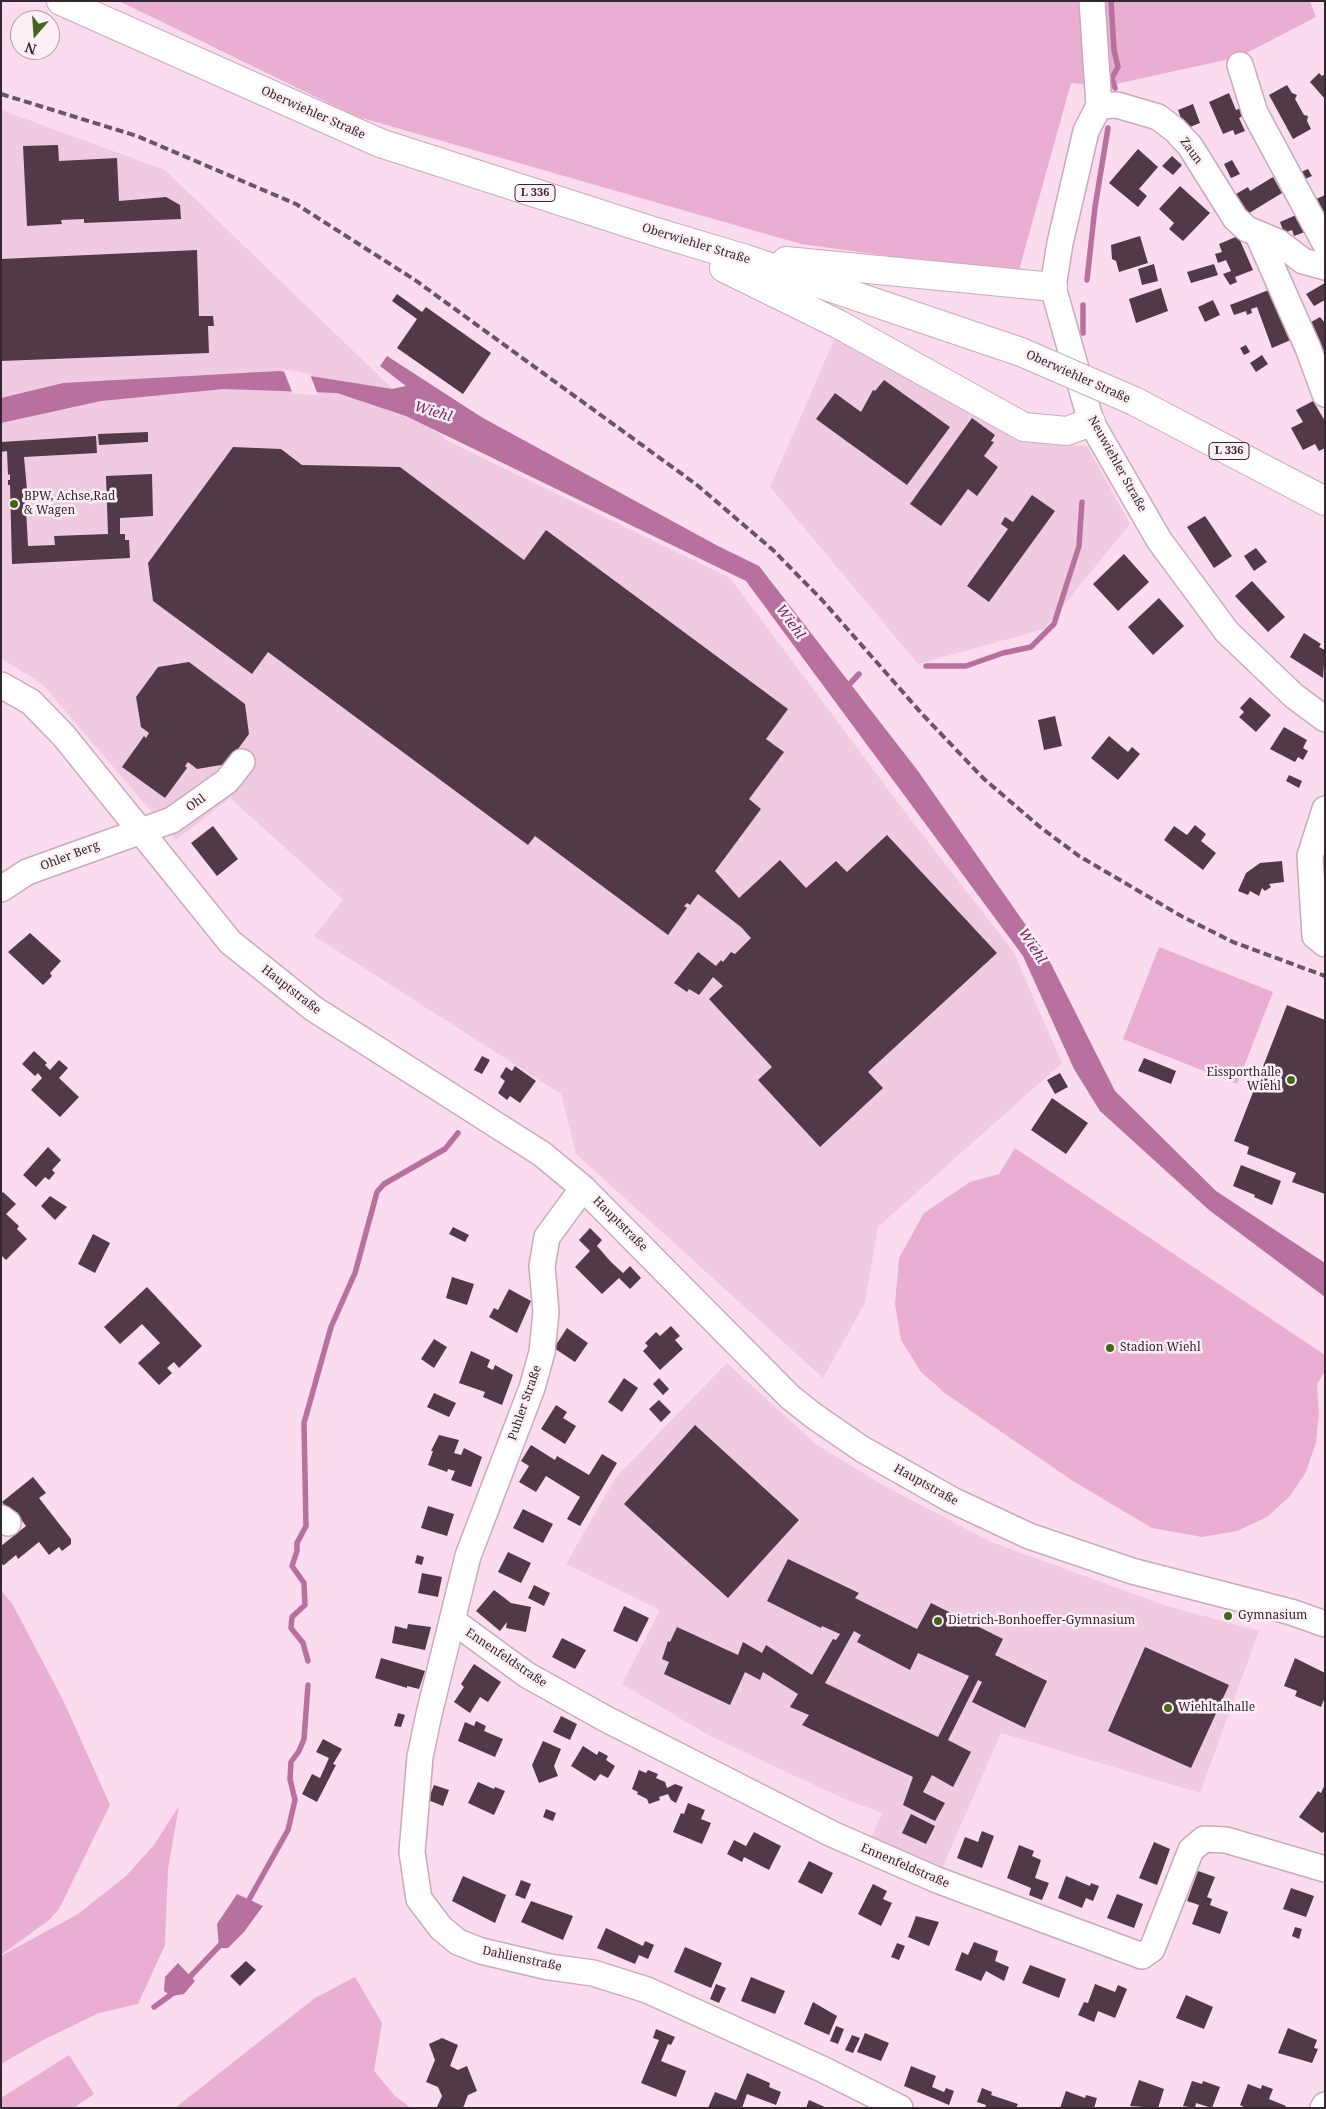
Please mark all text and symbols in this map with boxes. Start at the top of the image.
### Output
north arrow [10,10,60,60]
text: N [22,38,39,60]
street label: Oberwiehler Straße [259,84,367,142]
street label: Zaun [1177,135,1205,167]
road number: L 336 [515,184,555,202]
street label: Oberwiehler Straße [640,221,752,267]
street label: Oberwiehler Straße [1024,348,1132,406]
water label: Wiehl [412,398,454,426]
street label: Neuwiehler Straße [1085,414,1149,514]
road number: L 336 [1209,442,1249,460]
place label: BPW, Achse,Rad & Wagen [24,490,115,518]
marker: BPW, Achse,Rad & Wagen [8,498,20,510]
water label: Wiehl [772,602,808,642]
street label: Ohl [184,791,208,815]
street label: Ohler Berg [39,838,101,874]
water label: Wiehl [1014,925,1050,967]
street label: Hauptstraße [258,962,324,1018]
place label: Eissporthalle Wiehl [1206,1066,1281,1094]
marker: Eissporthalle Wiehl [1285,1074,1297,1086]
street label: Hauptstraße [590,1194,650,1254]
place label: Stadion Wiehl [1120,1341,1201,1355]
marker: Stadion Wiehl [1104,1342,1116,1354]
street label: Puhler Straße [505,1364,545,1442]
street label: Hauptstraße [891,1461,961,1509]
place label: Gymnasium [1238,1609,1307,1623]
marker: Gymnasium [1222,1610,1234,1622]
place label: Dietrich-Bonhoeffer-Gymnasium [948,1614,1135,1628]
marker: Dietrich-Bonhoeffer-Gymnasium [932,1615,944,1627]
street label: Ennenfeldstraße [463,1625,549,1691]
place label: Wiehltalhalle [1178,1701,1255,1715]
marker: Wiehltalhalle [1162,1702,1174,1714]
street label: Ennenfeldstraße [858,1841,952,1891]
street label: Dahlienstraße [481,1944,563,1974]

